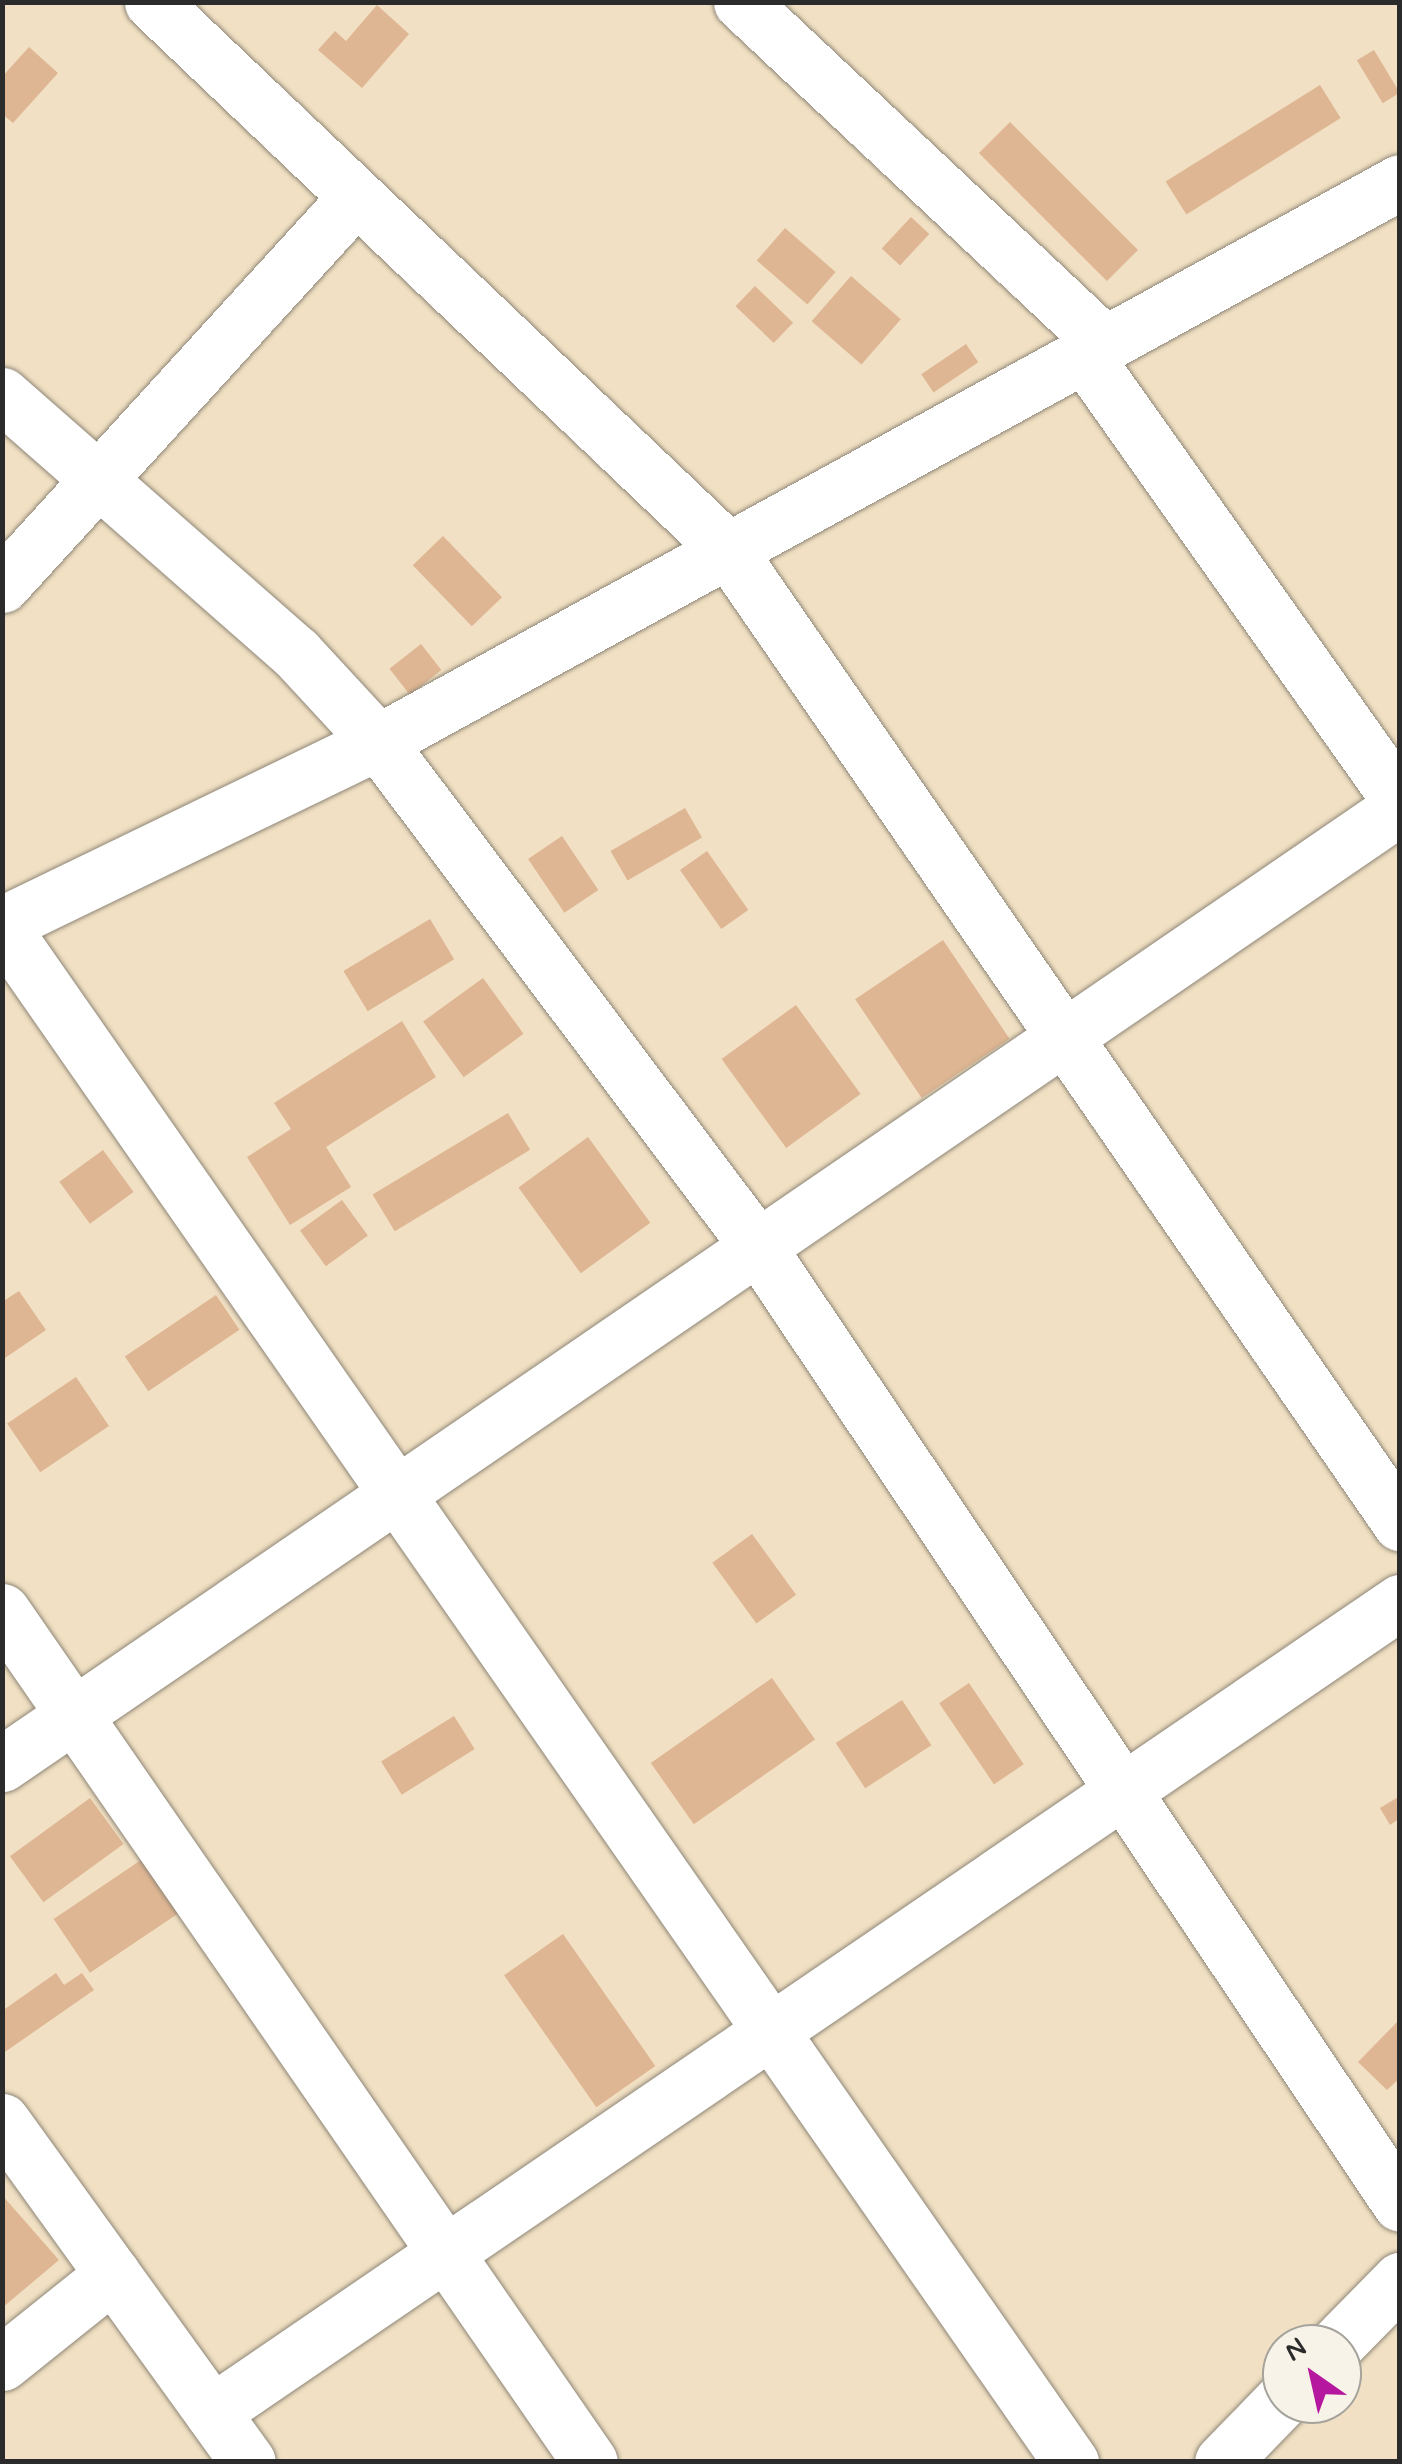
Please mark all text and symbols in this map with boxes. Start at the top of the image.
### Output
north arrow [1262,2324,1362,2424]
text: N [1278,2330,1314,2371]

